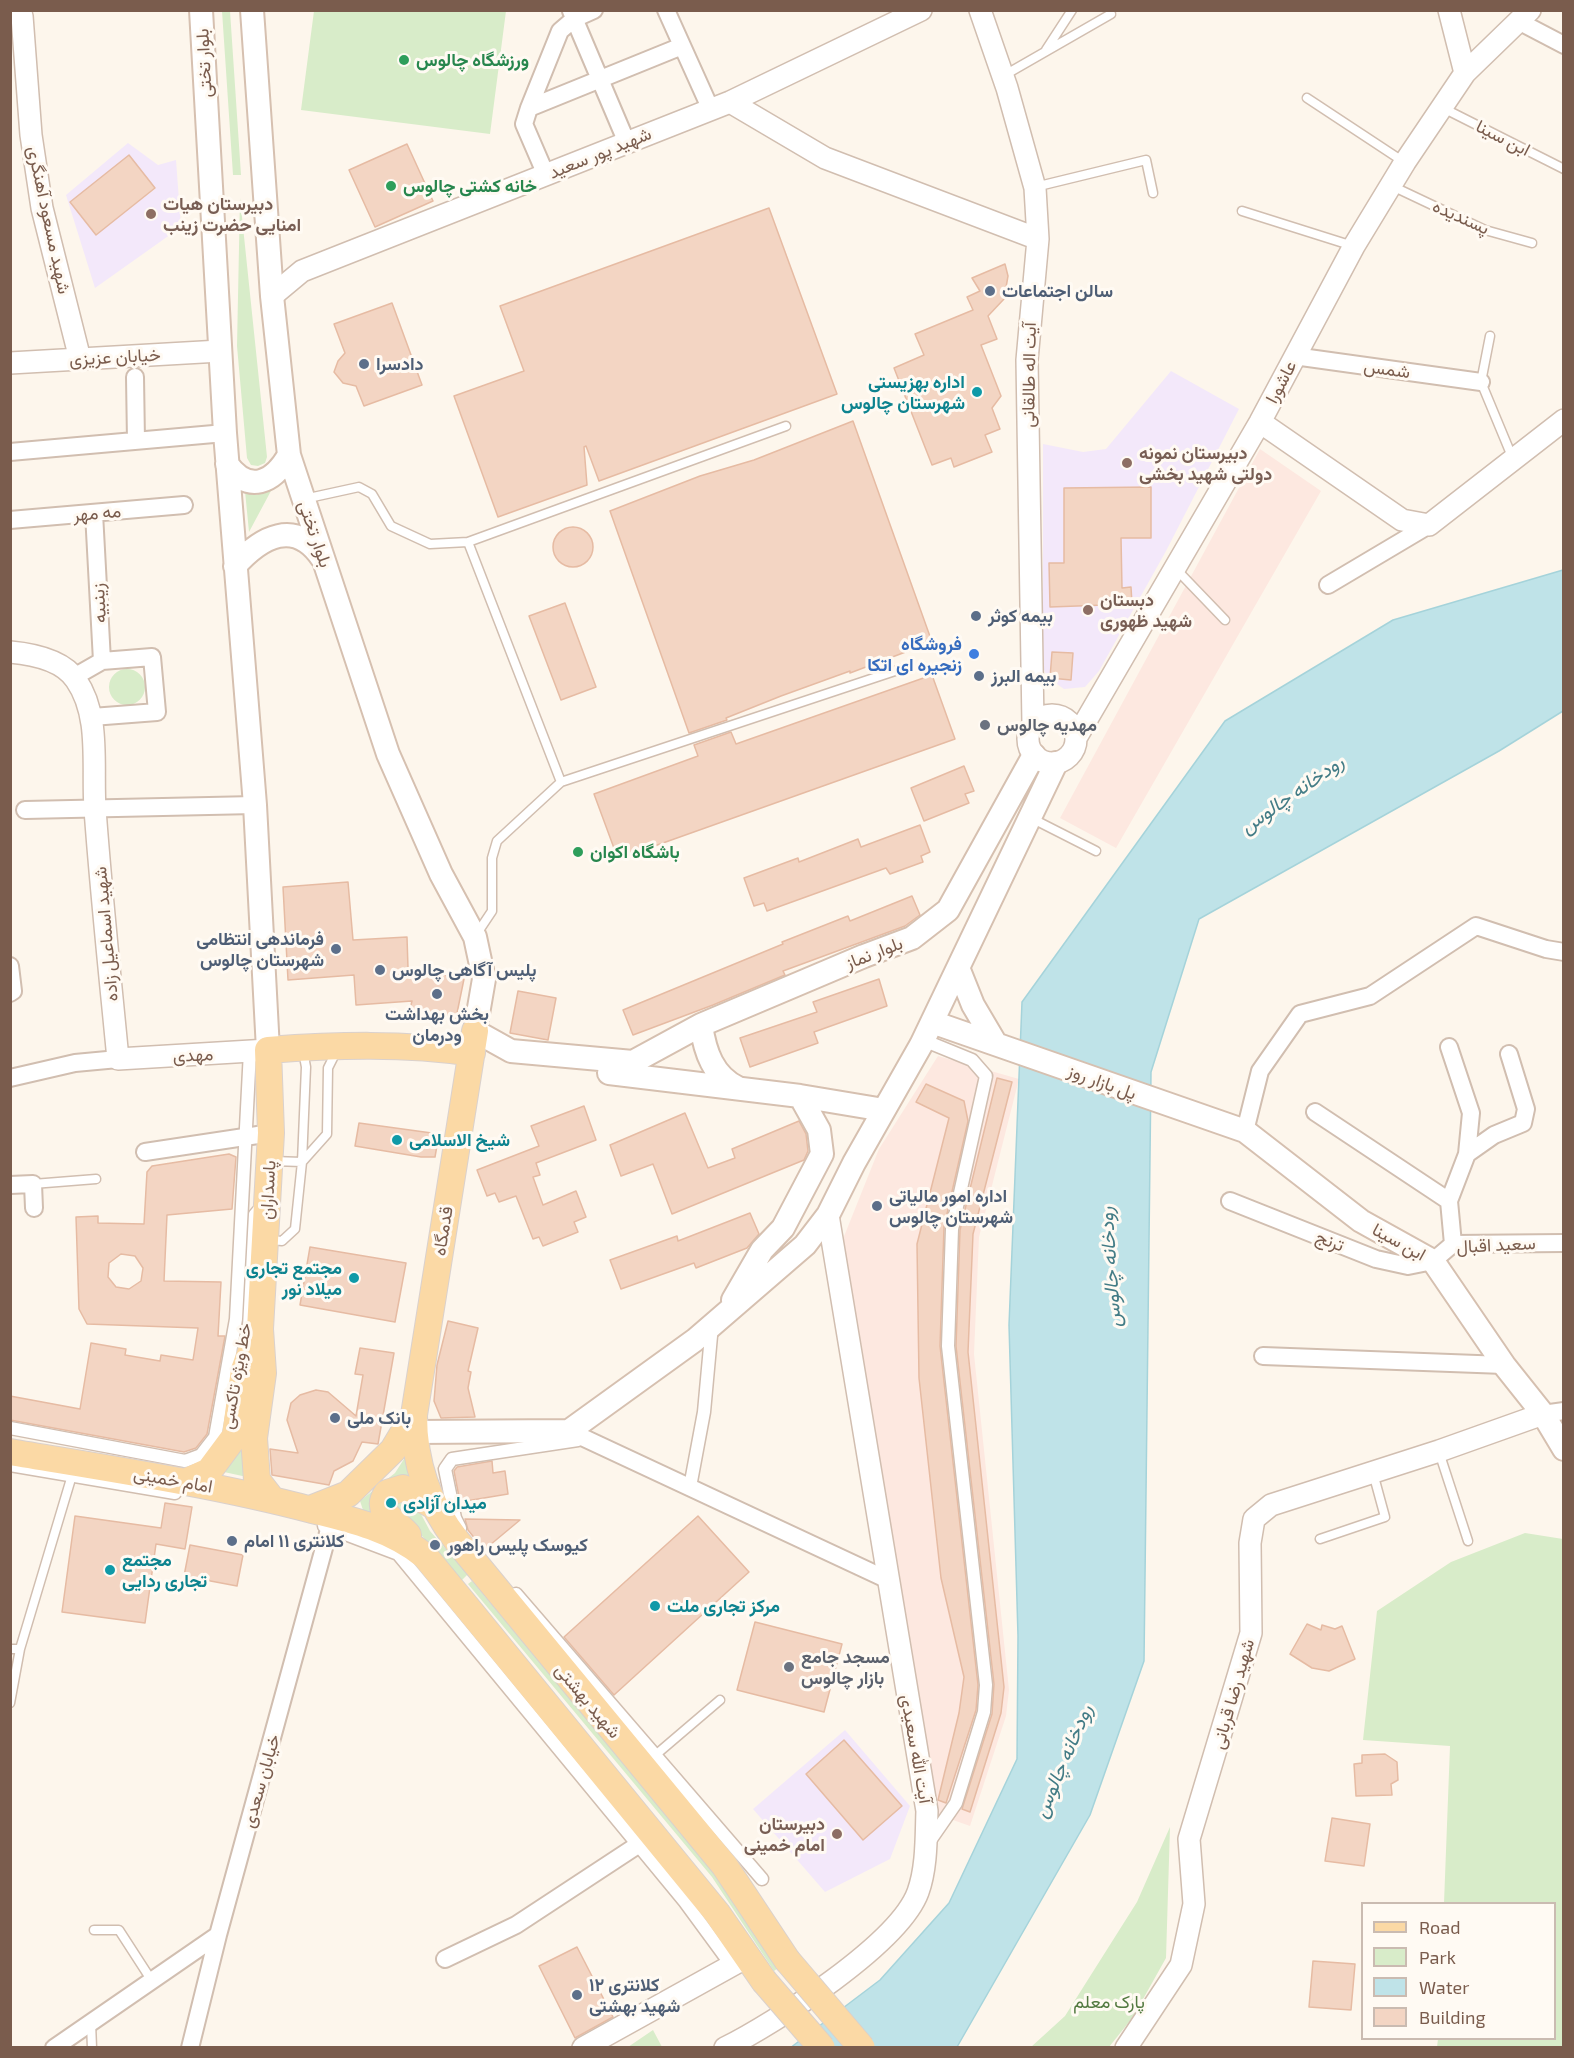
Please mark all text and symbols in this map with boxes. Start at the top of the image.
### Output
street label: بلوار تختی [191,28,217,98]
place label: ورزشگاه چالوس [416,49,529,71]
marker: ورزشگاه چالوس [397,53,411,67]
street label: ابن سینا [1472,115,1534,161]
street label: شهید پور سعید [546,123,654,183]
street label: شهید مسعود آهنگری [23,144,75,296]
place label: خانه کشتی چالوس [403,175,537,197]
marker: خانه کشتی چالوس [384,179,398,193]
place label: دبیرستان هیات امنایی حضرت زینب [163,193,301,236]
street label: پسندیده [1429,195,1493,239]
marker: دبیرستان هیات امنایی حضرت زینب [144,207,158,221]
place label: سالن اجتماعات [1002,280,1113,302]
marker: سالن اجتماعات [983,284,997,298]
street label: آیت اله طالقانی [1017,322,1041,428]
street label: خیابان عزیزی [69,344,161,370]
place label: دادسرا [376,353,424,375]
street label: شمس [1362,355,1412,383]
marker: دادسرا [357,357,371,371]
street label: عاشورا [1261,357,1301,407]
place label: اداره بهزیستی شهرستان چالوس [841,371,965,413]
marker: اداره بهزیستی شهرستان چالوس [970,385,984,399]
place label: دبیرستان نمونه دولتی شهید بخشی [1139,442,1272,484]
marker: دبیرستان نمونه دولتی شهید بخشی [1120,456,1134,470]
street label: بلوار تختی [294,498,336,570]
street label: مه مهر [72,500,122,526]
street label: زینبیه [87,582,111,624]
place label: دبستان شهید ظهوری [1100,589,1192,632]
marker: دبستان شهید ظهوری [1081,603,1095,617]
place label: بیمه کوثر [988,605,1053,627]
marker: بیمه کوثر [969,609,983,623]
place label: فروشگاه زنجیره ای اتکا [867,633,962,676]
marker: فروشگاه زنجیره ای اتکا [967,647,981,661]
place label: بیمه البرز [991,665,1056,687]
marker: بیمه البرز [972,669,986,683]
place label: مهدیه چالوس [997,714,1097,736]
marker: مهدیه چالوس [978,718,992,732]
water label: رودخانه چالوس [1236,749,1348,839]
place label: باشگاه اکوان [590,841,680,863]
marker: باشگاه اکوان [571,845,585,859]
street label: شهید اسماعیل زاده [89,866,123,1002]
place label: فرماندهی انتظامی شهرستان چالوس [196,928,324,970]
street label: بلوار نماز [842,932,906,974]
marker: فرماندهی انتظامی شهرستان چالوس [329,942,343,956]
place label: پلیس آگاهی چالوس [392,959,537,981]
marker: پلیس آگاهی چالوس [373,963,387,977]
marker: بخش بهداشت ودرمان [430,987,444,1001]
place label: بخش بهداشت ودرمان [385,1003,489,1046]
street label: مهدی [172,1043,214,1067]
street label: پل بازار روز [1065,1060,1139,1104]
place label: شیخ الاسلامی [409,1129,510,1151]
marker: شیخ الاسلامی [390,1133,404,1147]
street label: پاسداران [256,1160,280,1220]
place label: اداره امور مالیاتی شهرستان چالوس [889,1185,1013,1228]
marker: اداره امور مالیاتی شهرستان چالوس [870,1199,884,1213]
street label: قدمگاه [428,1205,458,1257]
water label: رودخانه چالوس [1094,1206,1126,1328]
street label: ابن سینا [1368,1218,1430,1266]
street label: ترنج [1313,1226,1347,1256]
street label: سعید اقبال [1456,1232,1536,1258]
place label: مجتمع تجاری میلاد نور [246,1257,342,1300]
marker: مجتمع تجاری میلاد نور [347,1271,361,1285]
street label: خط ویژه تاکسی [216,1321,256,1431]
place label: بانک ملی [347,1407,411,1429]
marker: بانک ملی [328,1411,342,1425]
street label: امام خمینی [132,1462,214,1498]
place label: میدان آزادی [403,1492,487,1514]
marker: میدان آزادی [384,1496,398,1510]
place label: کلانتری ۱۱ امام [244,1530,344,1552]
marker: کلانتری ۱۱ امام [225,1534,239,1548]
place label: کیوسک پلیس راهور [447,1534,588,1556]
marker: کیوسک پلیس راهور [428,1538,442,1552]
place label: مجتمع تجاری ردایی [122,1549,207,1592]
marker: مجتمع تجاری ردایی [103,1563,117,1577]
place label: مرکز تجاری ملت [667,1595,780,1617]
marker: مرکز تجاری ملت [648,1599,662,1613]
street label: شهید رضا قربانی [1207,1637,1259,1751]
place label: مسجد جامع بازار چالوس [801,1646,890,1688]
street label: شهید بهشتی [551,1659,625,1743]
marker: مسجد جامع بازار چالوس [782,1660,796,1674]
street label: آیت الله سعیدی [896,1693,936,1805]
water label: رودخانه چالوس [1028,1701,1098,1821]
street label: خیابان سعدی [237,1732,285,1830]
place label: دبیرستان امام خمینی [744,1813,825,1856]
marker: دبیرستان امام خمینی [830,1827,844,1841]
legend [1361,1902,1556,2040]
text: Road [1419,1916,1460,1938]
text: Park [1419,1946,1456,1968]
place label: کلانتری ۱۲ شهید بهشتی [589,1974,680,2016]
text: Water [1419,1976,1469,1998]
marker: کلانتری ۱۲ شهید بهشتی [570,1988,584,2002]
park label: پارک معلم [1073,1991,1145,2013]
text: Building [1419,2006,1486,2028]

